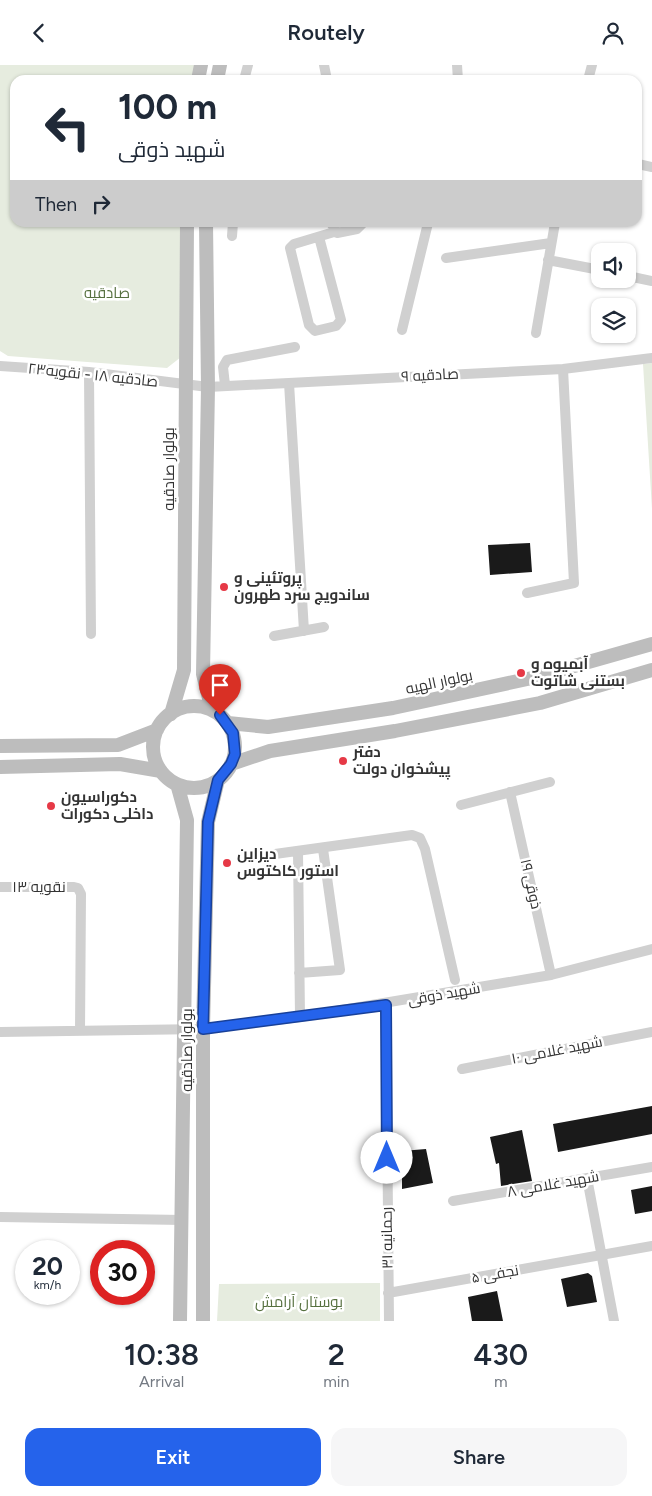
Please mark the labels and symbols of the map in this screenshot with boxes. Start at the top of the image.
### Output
park label: صادقیه [84,284,130,302]
street label: صادقیه ۱۸ - نقویه۲۳ [27,359,159,391]
street label: صادقیه ۹ [401,365,459,385]
street label: بولوار صادقیه [160,427,178,511]
place label: پروتئینی و ساندویچ سرد طهرون [234,569,370,605]
marker: پروتئینی و ساندویچ سرد طهرون [218,581,230,593]
place label: آبمیوه و بستنی شاتوت [531,655,625,690]
pin [199,664,241,715]
street label: بولوار الهیه [404,666,474,699]
marker: آبمیوه و بستنی شاتوت [515,667,527,679]
place label: دفتر پیشخوان دولت [352,743,451,780]
marker: دفتر پیشخوان دولت [337,755,349,767]
place label: دکوراسیون داخلی دکورات [61,788,153,823]
marker: دکوراسیون داخلی دکورات [45,800,57,812]
place label: دیزاین استور کاکتوس [237,845,339,880]
marker: دیزاین استور کاکتوس [221,857,233,869]
street label: ذوقی ۱۹ [516,857,545,911]
street label: نقویه ۱۳ [12,878,66,896]
street label: شهید ذوقی [406,979,482,1010]
street label: بولوار صادقیه [178,1008,196,1092]
street label: شهید غلامی ۱۰ [510,1032,604,1069]
position arrow [360,1131,412,1183]
street label: شهید غلامی ۸ [505,1167,601,1202]
street label: رحمانیه ۳۱ [377,1207,397,1269]
speed limit sign: 30 [90,1240,155,1305]
street label: نجفی ۵ [470,1261,520,1288]
park label: بوستان آرامش [255,1293,343,1312]

